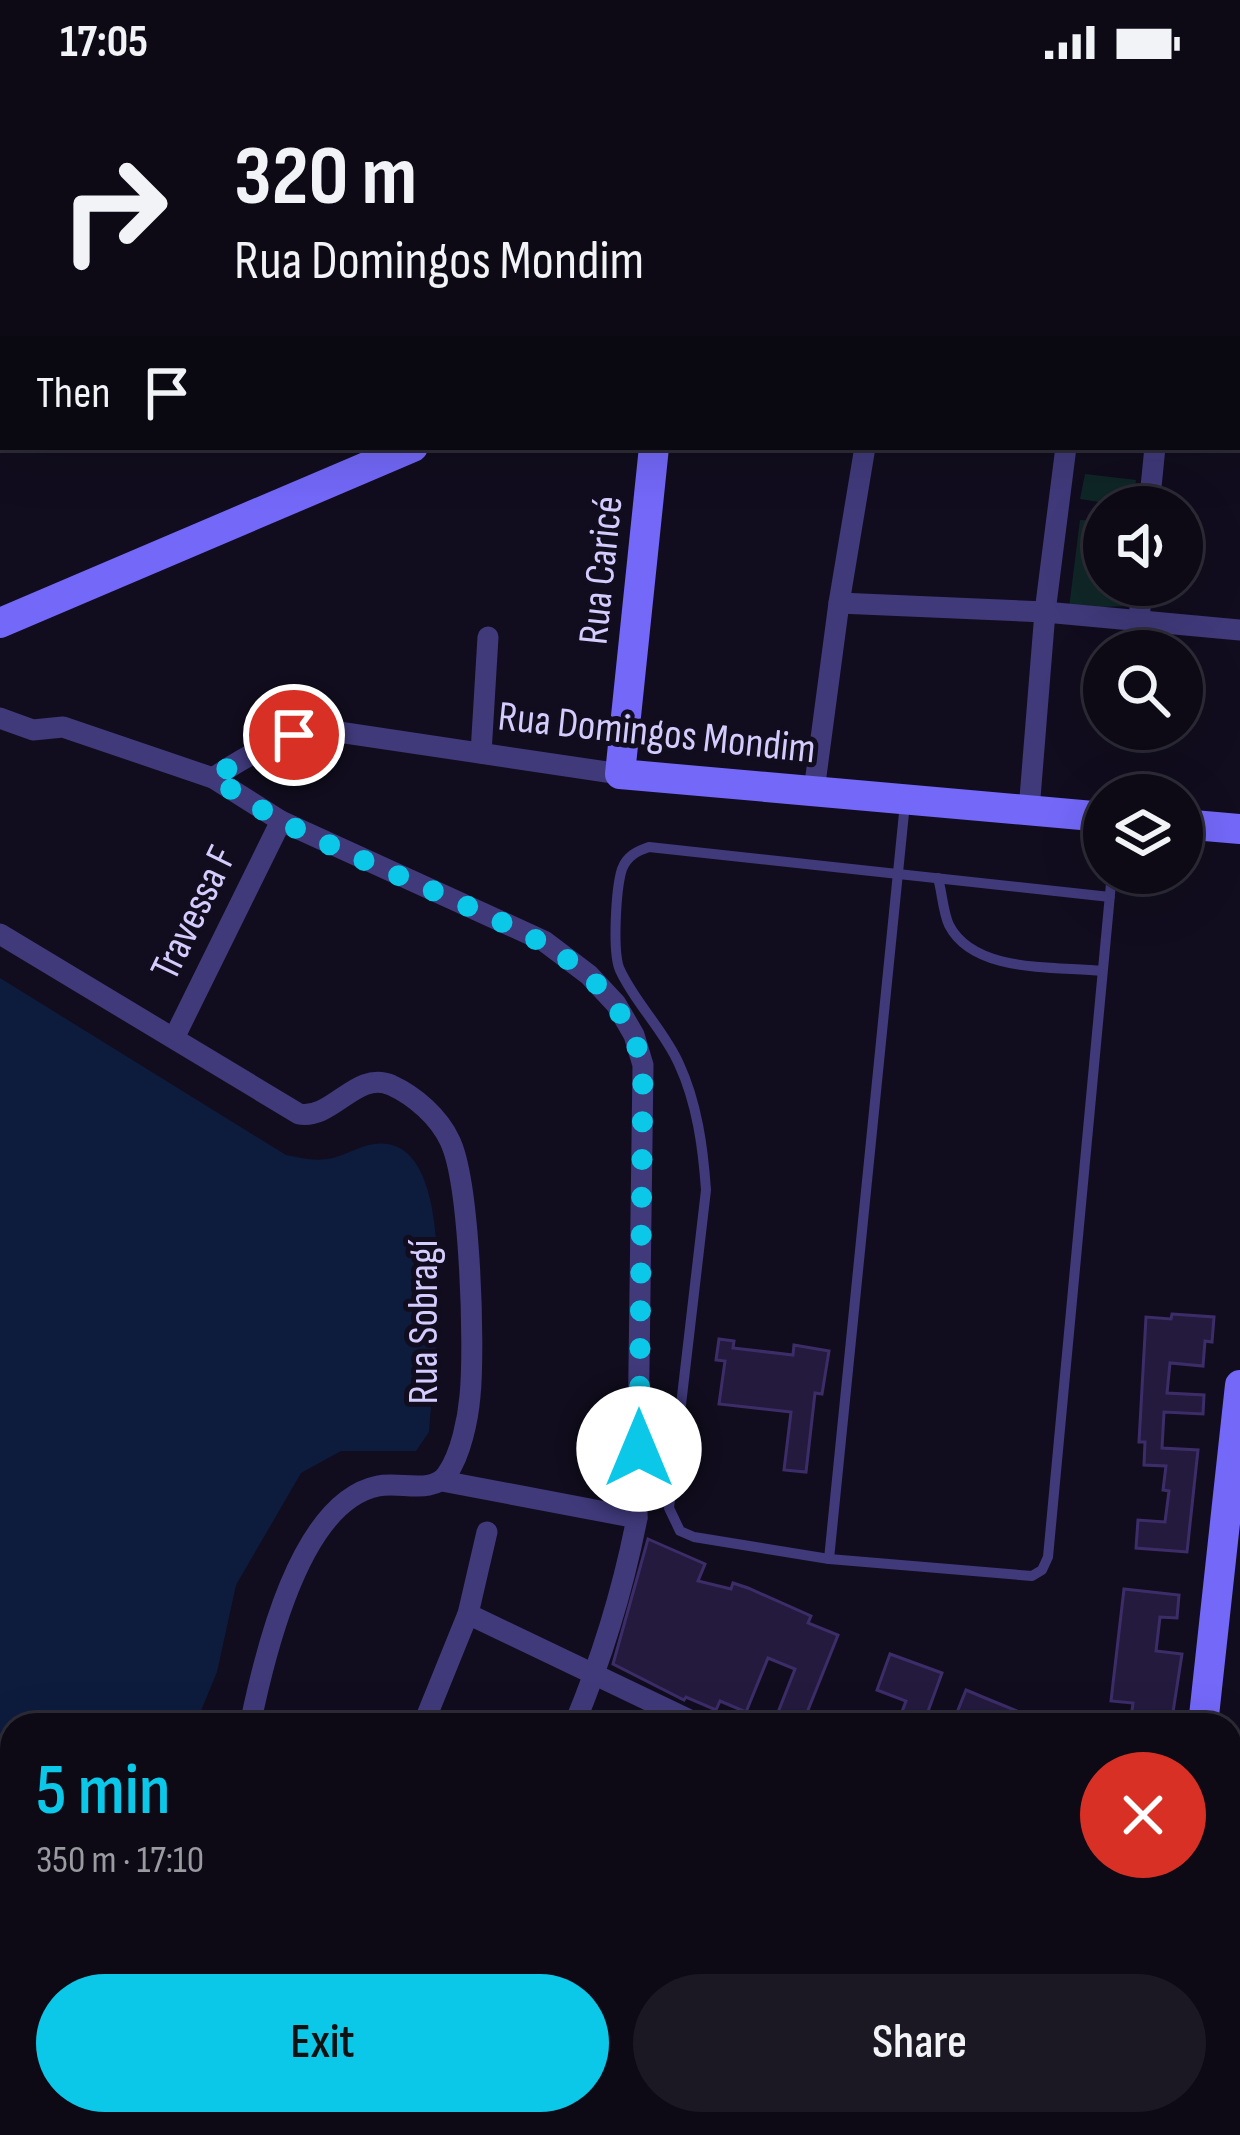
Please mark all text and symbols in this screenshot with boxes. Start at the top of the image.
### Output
text: 17:05 [60,15,148,70]
text: 320 m [234,127,417,228]
icon: right [36,132,192,288]
text: Rua Domingos Mondim [234,229,644,294]
icon: arrive [134,360,200,426]
text: Then [36,366,110,421]
map controls [1083,486,1203,894]
button: sound [1083,486,1203,606]
street label: Rua Caricé [568,493,635,647]
button: search [1083,630,1203,750]
pin [243,684,345,786]
street label: Rua Domingos Mondim [495,691,818,776]
icon: arrive [261,702,327,768]
button: layers [1083,774,1203,894]
street label: Travessa F [140,838,248,989]
street label: Rua Sobragí [399,1239,450,1404]
position arrow [576,1386,702,1512]
text: 5 min [36,1748,171,1835]
button: close [1080,1752,1206,1878]
text: 350 m · 17:10 [36,1837,204,1884]
button: Exit [36,1974,609,2112]
button: Share [633,1974,1206,2112]

